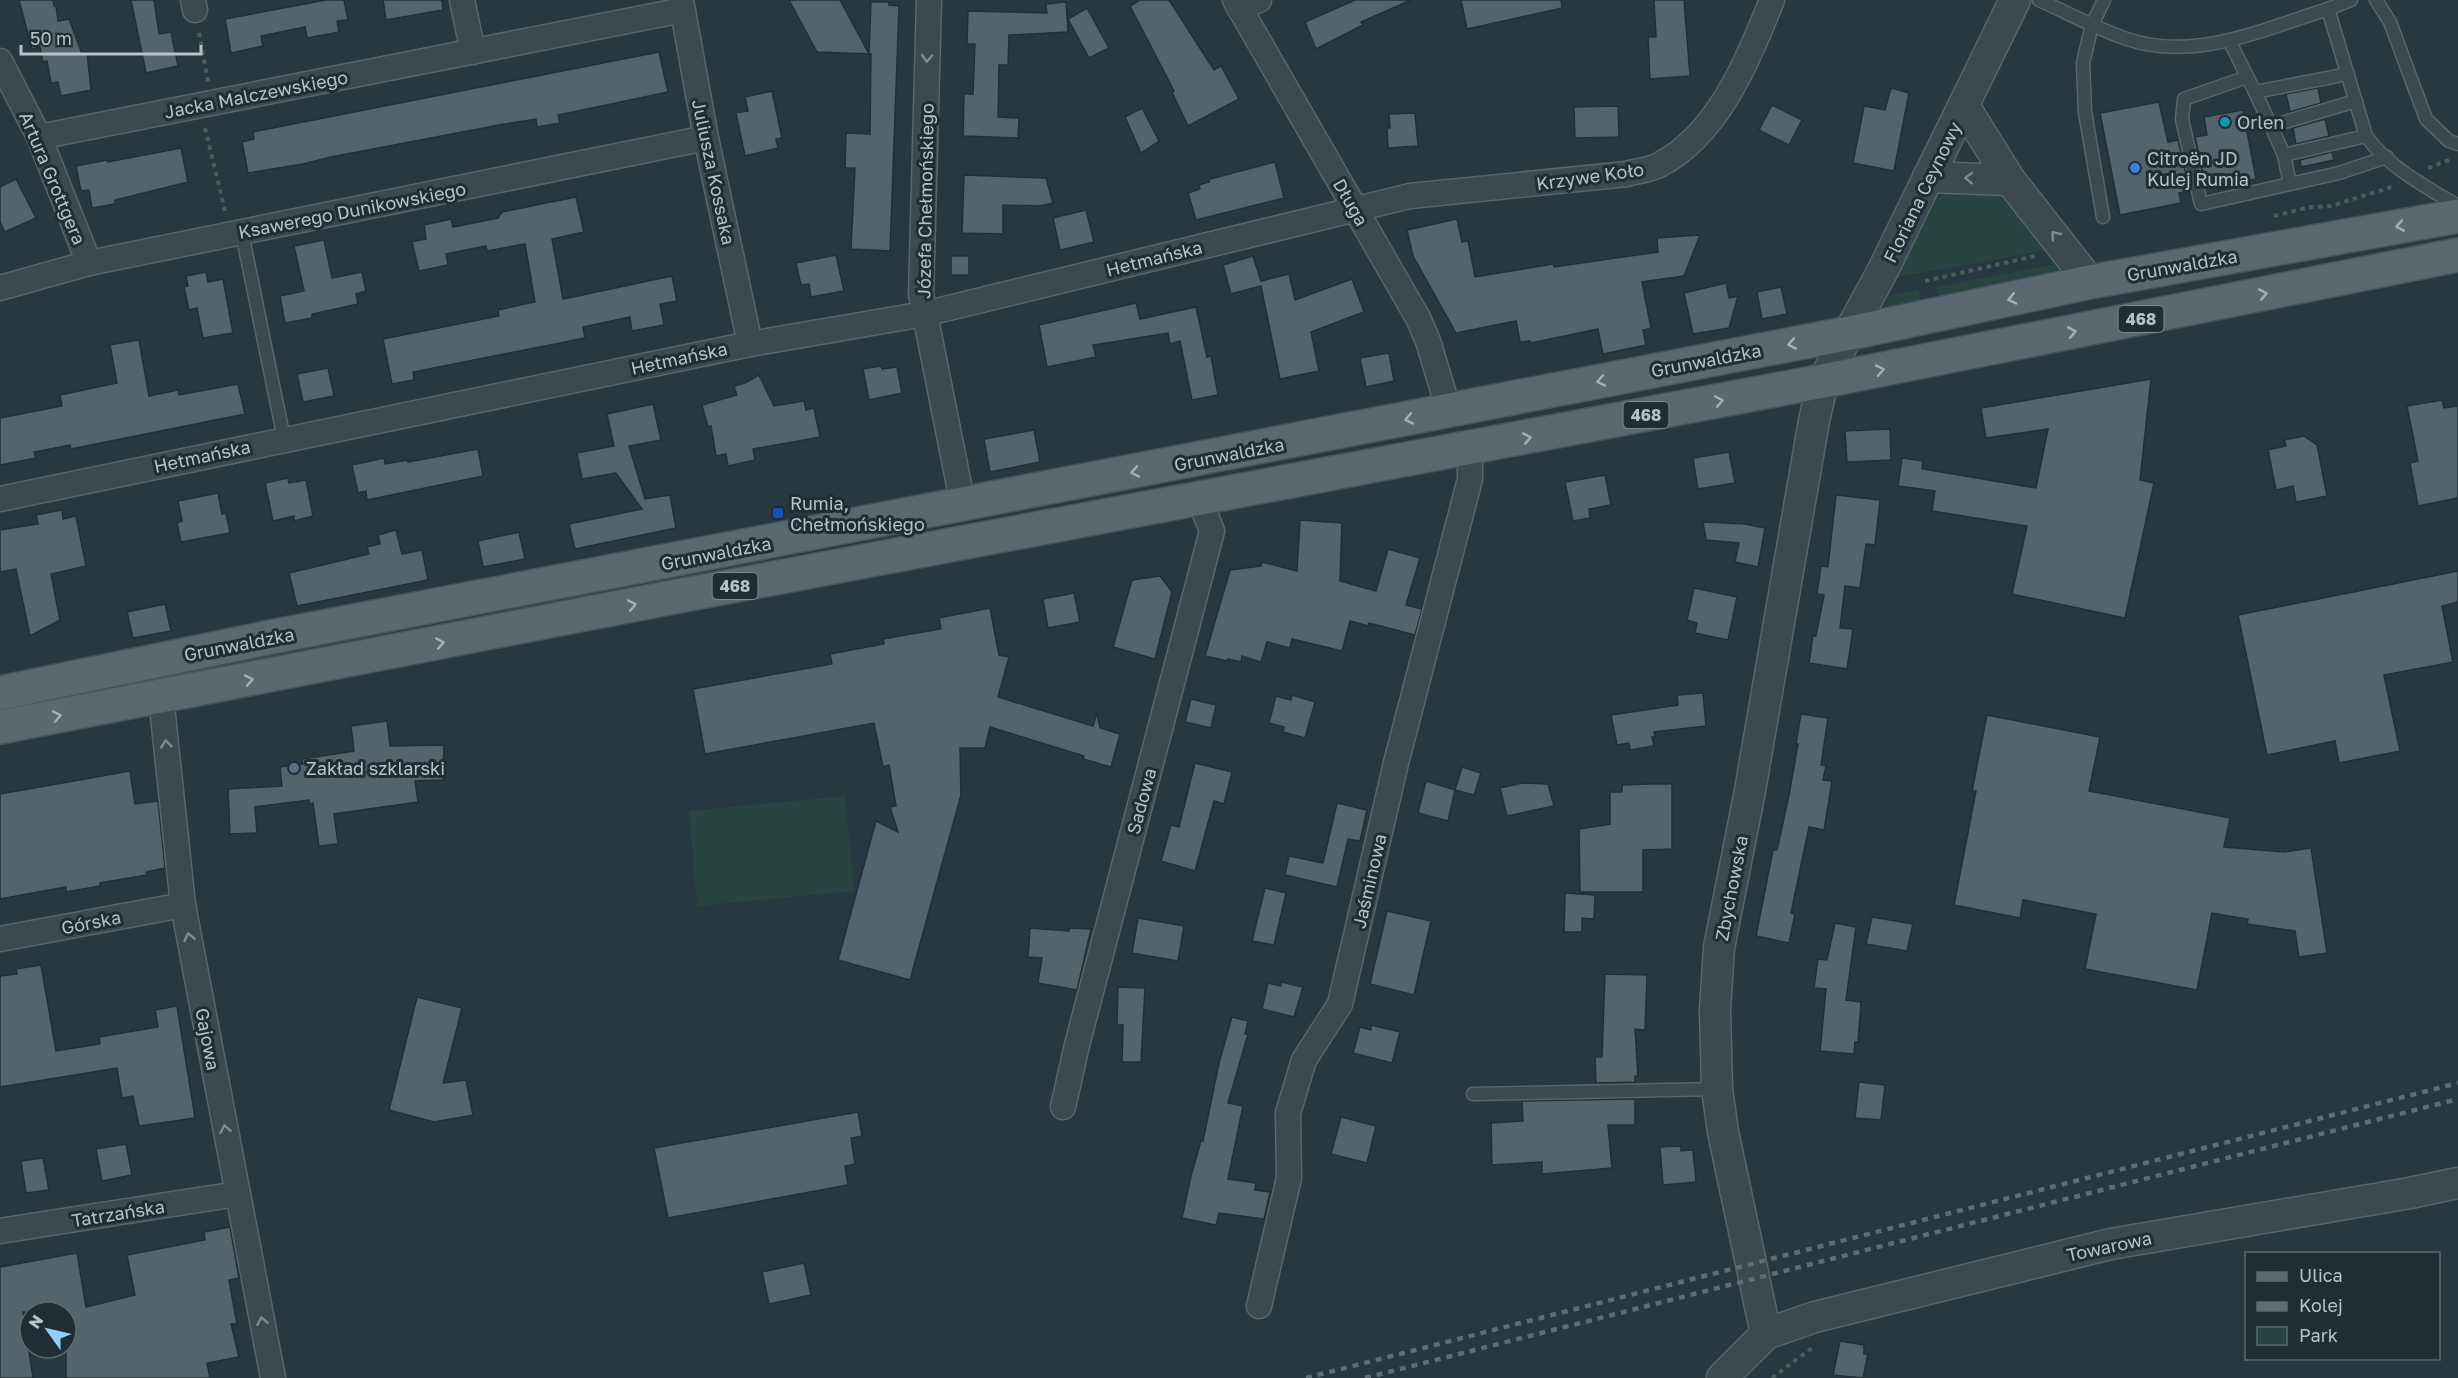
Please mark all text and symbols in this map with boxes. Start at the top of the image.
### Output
scale bar [21,18,201,56]
text: 50 m [30,27,72,49]
one-way arrow [921,54,933,63]
street label: Jacka Malczewskiego [162,65,350,123]
street label: Juliusza Kossaka [688,97,740,247]
street label: Józefa Chełmońskiego [912,103,938,299]
street label: Artura Grottgera [15,108,91,248]
place label: Orlen [2237,111,2284,133]
marker: Orlen [2218,115,2232,129]
street label: Floriana Ceynowy [1878,118,1966,266]
place label: Citroën JD Kulej Rumia [2147,147,2249,190]
street label: Krzywe Koło [1535,158,1645,194]
marker: Citroën JD Kulej Rumia [2128,161,2142,175]
one-way arrow [1965,172,1974,185]
street label: Długa [1329,174,1373,230]
street label: Ksawerego Dunikowskiego [236,177,468,243]
one-way arrow [2396,219,2406,232]
one-way arrow [2051,231,2062,242]
street label: Hetmańska [1104,235,1204,281]
street label: Grunwaldzka [2125,244,2239,286]
one-way arrow [2257,288,2267,301]
one-way arrow [2007,292,2017,305]
road number: 468 [2118,306,2164,332]
one-way arrow [2066,326,2076,339]
street label: Hetmańska [629,337,729,379]
one-way arrow [1787,337,1797,350]
street label: Grunwaldzka [1649,339,1763,381]
one-way arrow [1875,364,1885,377]
one-way arrow [1596,374,1606,387]
one-way arrow [1713,395,1723,408]
road number: 468 [1624,402,1668,428]
one-way arrow [1405,412,1415,425]
one-way arrow [1522,432,1532,445]
street label: Grunwaldzka [1172,433,1286,475]
street label: Hetmańska [152,435,252,477]
one-way arrow [1131,465,1141,478]
place label: Rumia, Chełmońskiego [790,492,925,535]
marker: Rumia, Chełmońskiego [771,506,785,520]
street label: Grunwaldzka [659,532,773,574]
road number: 468 [712,573,758,599]
one-way arrow [627,599,637,612]
street label: Grunwaldzka [182,623,296,665]
one-way arrow [435,637,445,650]
one-way arrow [244,674,254,687]
one-way arrow [52,710,62,723]
one-way arrow [160,739,173,748]
place label: Zakład szklarski [306,757,445,779]
marker: Zakład szklarski [287,761,301,775]
street label: Sadowa [1122,765,1160,837]
street label: Jaśminowa [1347,831,1391,931]
street label: Zbychowska [1710,833,1752,943]
street label: Górska [59,905,123,939]
one-way arrow [183,933,196,943]
street label: Gajowa [191,1006,225,1072]
one-way arrow [219,1124,232,1134]
street label: Tatrzańska [70,1195,166,1231]
street label: Towarowa [2064,1226,2154,1266]
legend [2245,1252,2440,1360]
text: Ulica [2299,1264,2343,1286]
text: Kolej [2299,1294,2343,1316]
north arrow [18,1300,78,1360]
text: N [24,1311,47,1332]
one-way arrow [256,1316,269,1326]
text: Park [2299,1324,2338,1346]

